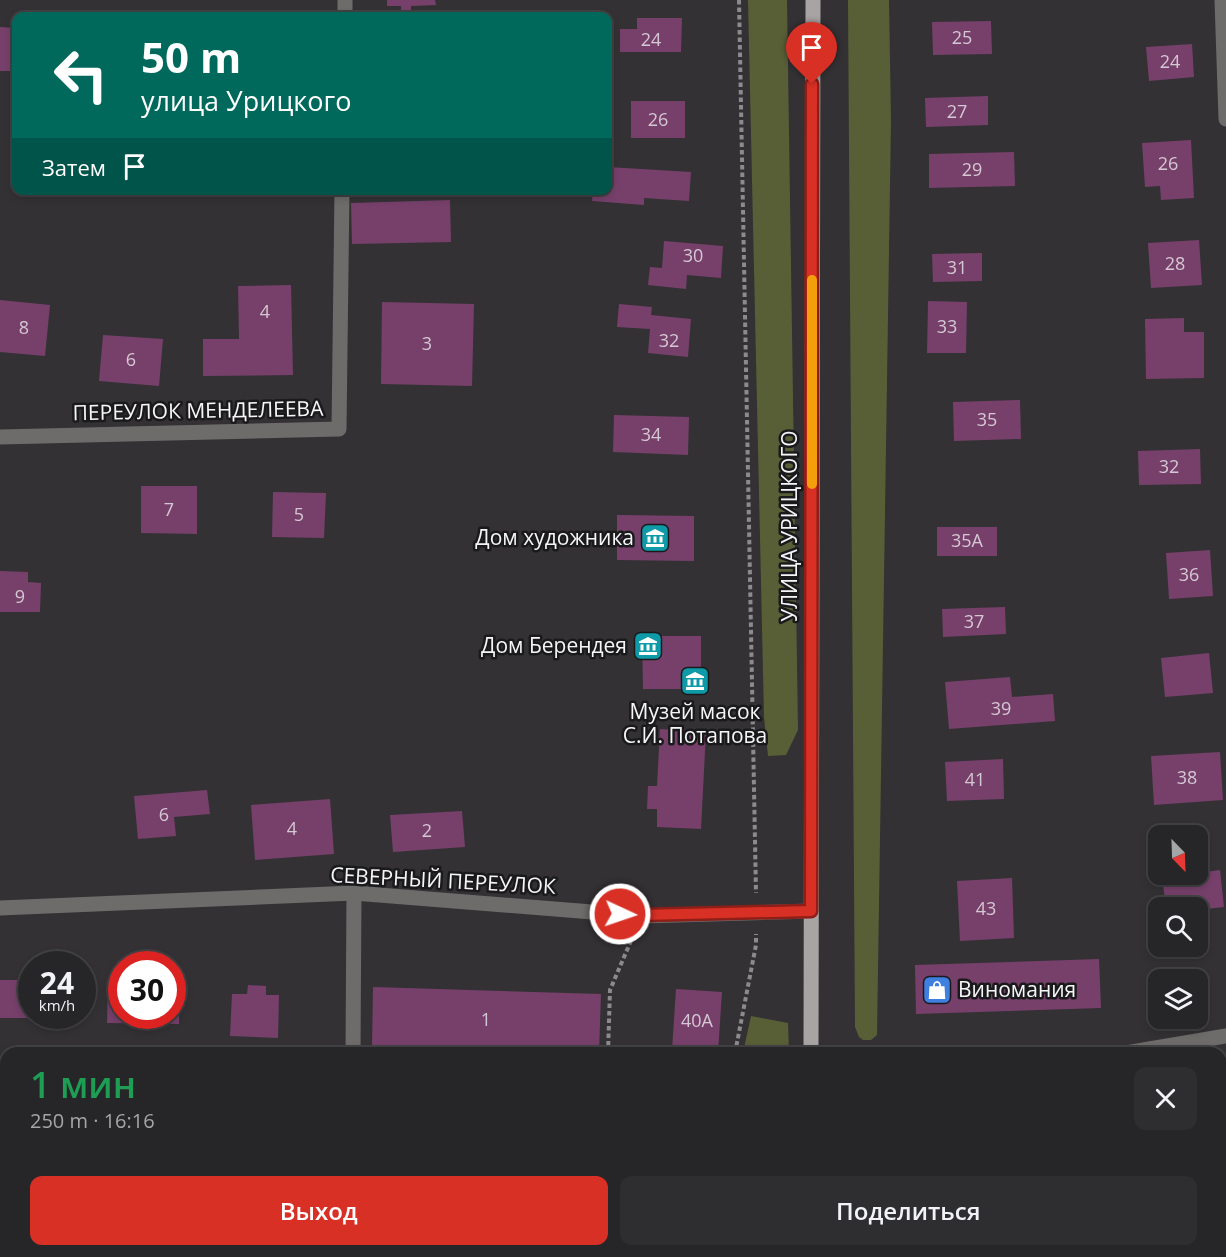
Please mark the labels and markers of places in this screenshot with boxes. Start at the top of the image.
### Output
pin [786,22,837,84]
museum icon: Дом художника [639,522,671,554]
place label: Дом художника [475,523,634,551]
museum icon: Дом Берендея [632,630,664,662]
place label: Дом Берендея [481,631,627,659]
museum icon: Музей масок С.И. Потапова [679,665,711,697]
place label: Музей масок С.И. Потапова [623,697,767,749]
shop icon: Виномания [921,974,953,1006]
place label: Виномания [958,975,1076,1003]

